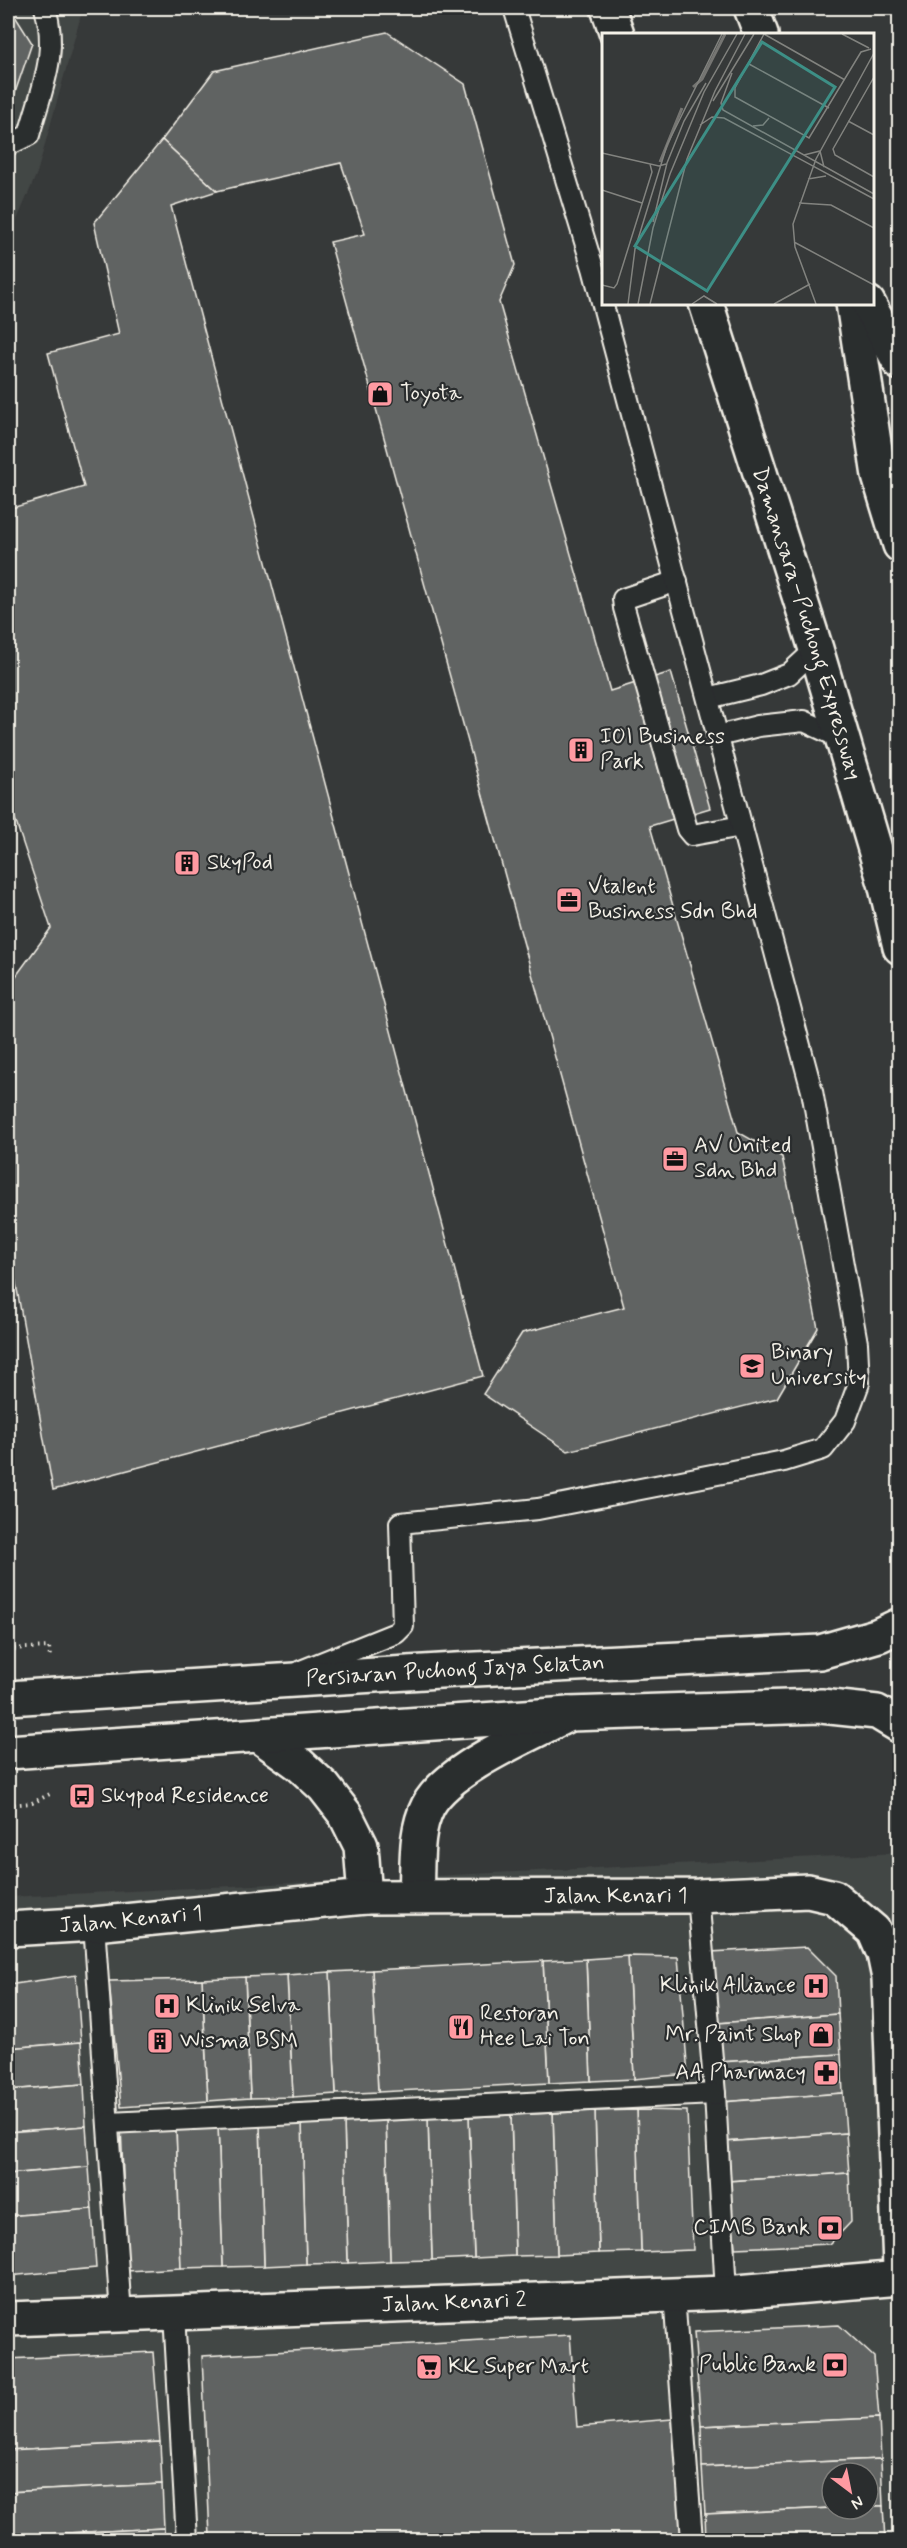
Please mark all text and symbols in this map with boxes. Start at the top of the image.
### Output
inset map [602,33,874,304]
shop icon: Toyota [365,379,395,409]
place label: Toyota [400,380,463,408]
street label: Damansara–Puchong Expressway [745,464,868,783]
place label: IOI Business Park [600,723,725,776]
building icon: IOI Business Park [566,735,596,765]
building icon: SkyPod [172,848,202,878]
place label: SkyPod [207,849,273,877]
place label: Vtalent Business Sdn Bhd [588,873,758,926]
office icon: Vtalent Business Sdn Bhd [554,885,584,915]
place label: AV United Sdn Bhd [694,1132,791,1185]
office icon: AV United Sdn Bhd [660,1144,690,1174]
place label: Binary University [771,1339,867,1392]
school or university icon: Binary University [737,1351,767,1381]
street label: Persiaran Puchong Jaya Selatan [305,1649,605,1693]
bus stop icon: Skypod Residence [67,1781,97,1811]
place label: Skypod Residence [101,1782,269,1810]
street label: Jalan Kenari 1 [543,1882,688,1910]
street label: Jalan Kenari 1 [58,1899,204,1940]
hospital icon: Klinik Alliance [801,1971,831,2001]
place label: Klinik Alliance [660,1972,796,2000]
hospital icon: Klinik Selva [152,1991,182,2021]
place label: Klinik Selva [186,1992,301,2020]
place label: Restoran Hee Lai Ton [480,2000,590,2053]
restaurant icon: Restoran Hee Lai Ton [446,2012,476,2042]
shop icon: Mr. Paint Shop [806,2020,836,2050]
place label: Mr. Paint Shop [665,2021,802,2049]
building icon: Wisma BSM [145,2026,175,2056]
place label: Wisma BSM [180,2027,298,2055]
pharmacy icon: AA Pharmacy [811,2058,841,2088]
place label: AA Pharmacy [675,2059,806,2087]
bank icon: CIMB Bank [815,2213,845,2243]
place label: CIMB Bank [693,2214,810,2242]
street label: Jalan Kenari 2 [381,2286,527,2319]
bank icon: Public Bank [820,2350,850,2380]
place label: Public Bank [699,2351,816,2379]
supermarket icon: KK Super Mart [414,2352,444,2382]
place label: KK Super Mart [448,2353,589,2381]
north arrow [820,2461,880,2521]
text: N [847,2491,867,2514]

